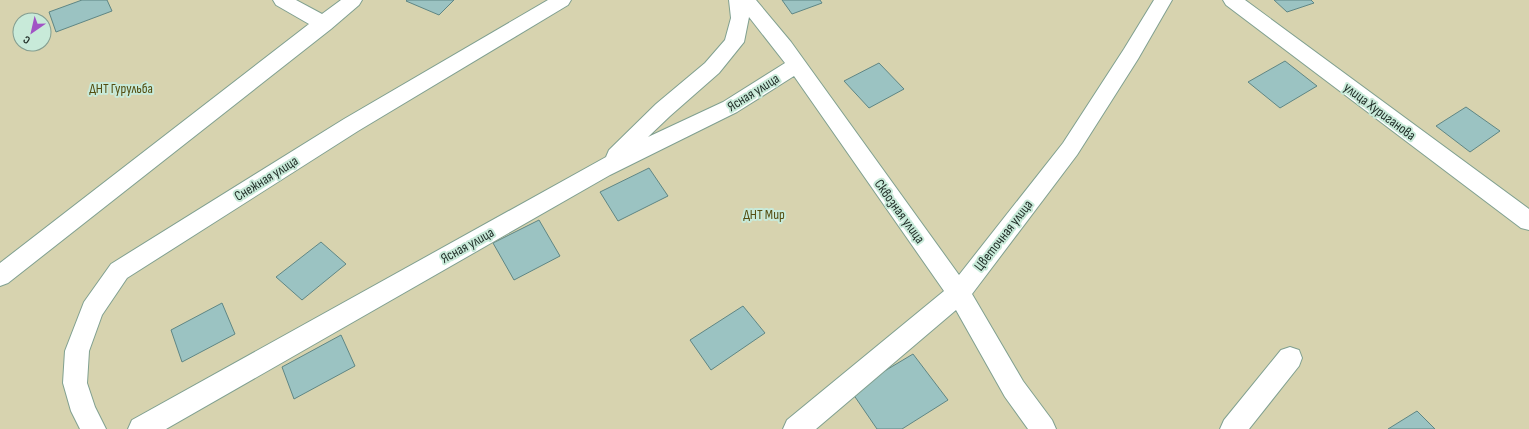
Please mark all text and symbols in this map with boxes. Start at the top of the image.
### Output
north arrow [12,12,52,52]
text: С [20,33,33,47]
street label: Ясная улица [724,70,782,115]
street label: улица Хуриганова [1340,79,1419,144]
park label: ДНТ Гурульба [89,80,153,97]
street label: Снежная улица [231,152,301,205]
street label: Сквозная улица [871,176,929,247]
street label: Цветочная улица [970,196,1036,274]
park label: ДНТ Мир [743,206,785,223]
street label: Ясная улица [438,224,497,267]

